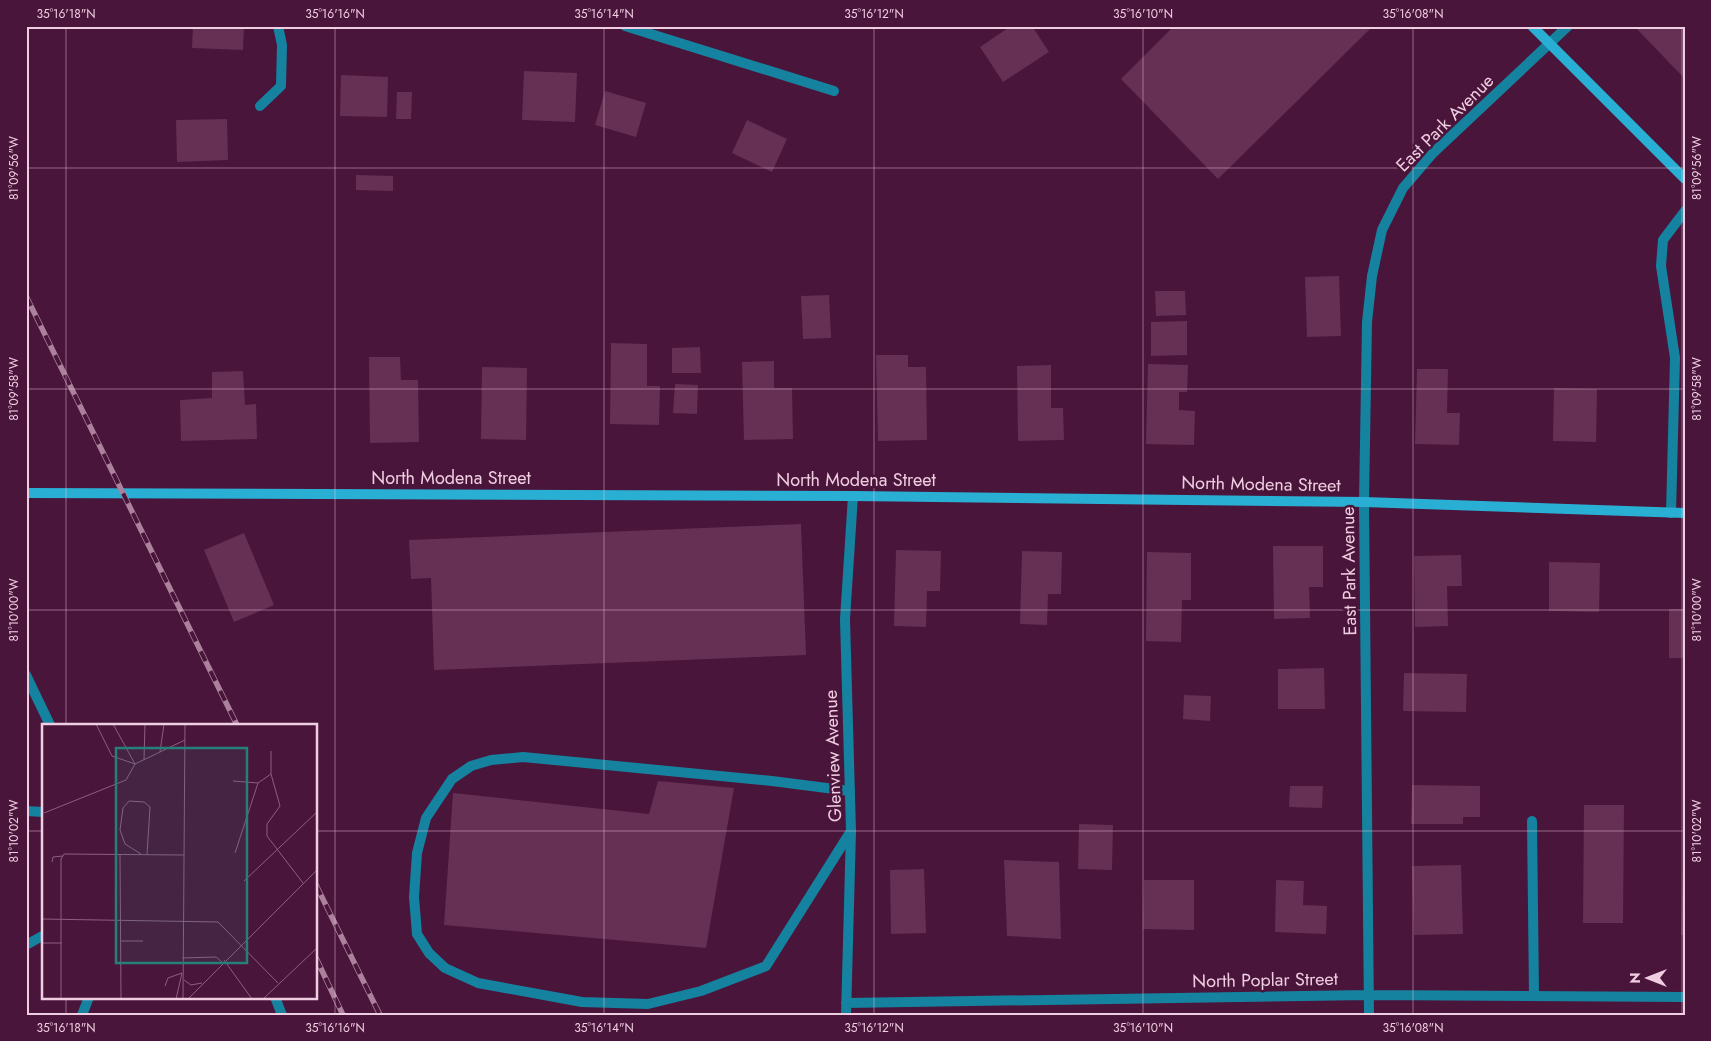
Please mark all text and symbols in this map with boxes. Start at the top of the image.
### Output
text: 35°16'18"N [36,5,96,23]
text: 35°16'16"N [305,5,365,23]
text: 35°16'14"N [574,5,634,23]
text: 35°16'12"N [844,5,904,23]
text: 35°16'10"N [1113,5,1173,23]
text: 35°16'08"N [1382,5,1444,23]
street label: East Park Avenue [1390,68,1500,178]
text: 81°09'56"W [5,136,23,200]
text: 81°09'56"W [1688,136,1706,200]
text: 81°09'58"W [5,357,23,421]
text: 81°09'58"W [1688,357,1706,421]
street label: North Modena Street [371,465,531,491]
street label: North Modena Street [776,467,936,493]
street label: North Modena Street [1181,470,1342,498]
street label: East Park Avenue [1335,506,1363,636]
text: 81°10'00"W [5,578,23,642]
text: 81°10'00"W [1688,578,1706,642]
street label: Glenview Avenue [818,690,848,822]
inset map [42,724,318,998]
text: 81°10'02"W [5,799,23,862]
text: 81°10'02"W [1688,799,1706,862]
north arrow [1624,954,1674,1004]
street label: North Poplar Street [1192,966,1339,994]
text: N [1625,972,1645,984]
text: 35°16'18"N [36,1019,96,1037]
text: 35°16'16"N [305,1019,365,1037]
text: 35°16'14"N [574,1019,634,1037]
text: 35°16'12"N [844,1019,904,1037]
text: 35°16'10"N [1113,1019,1173,1037]
text: 35°16'08"N [1382,1019,1444,1037]

